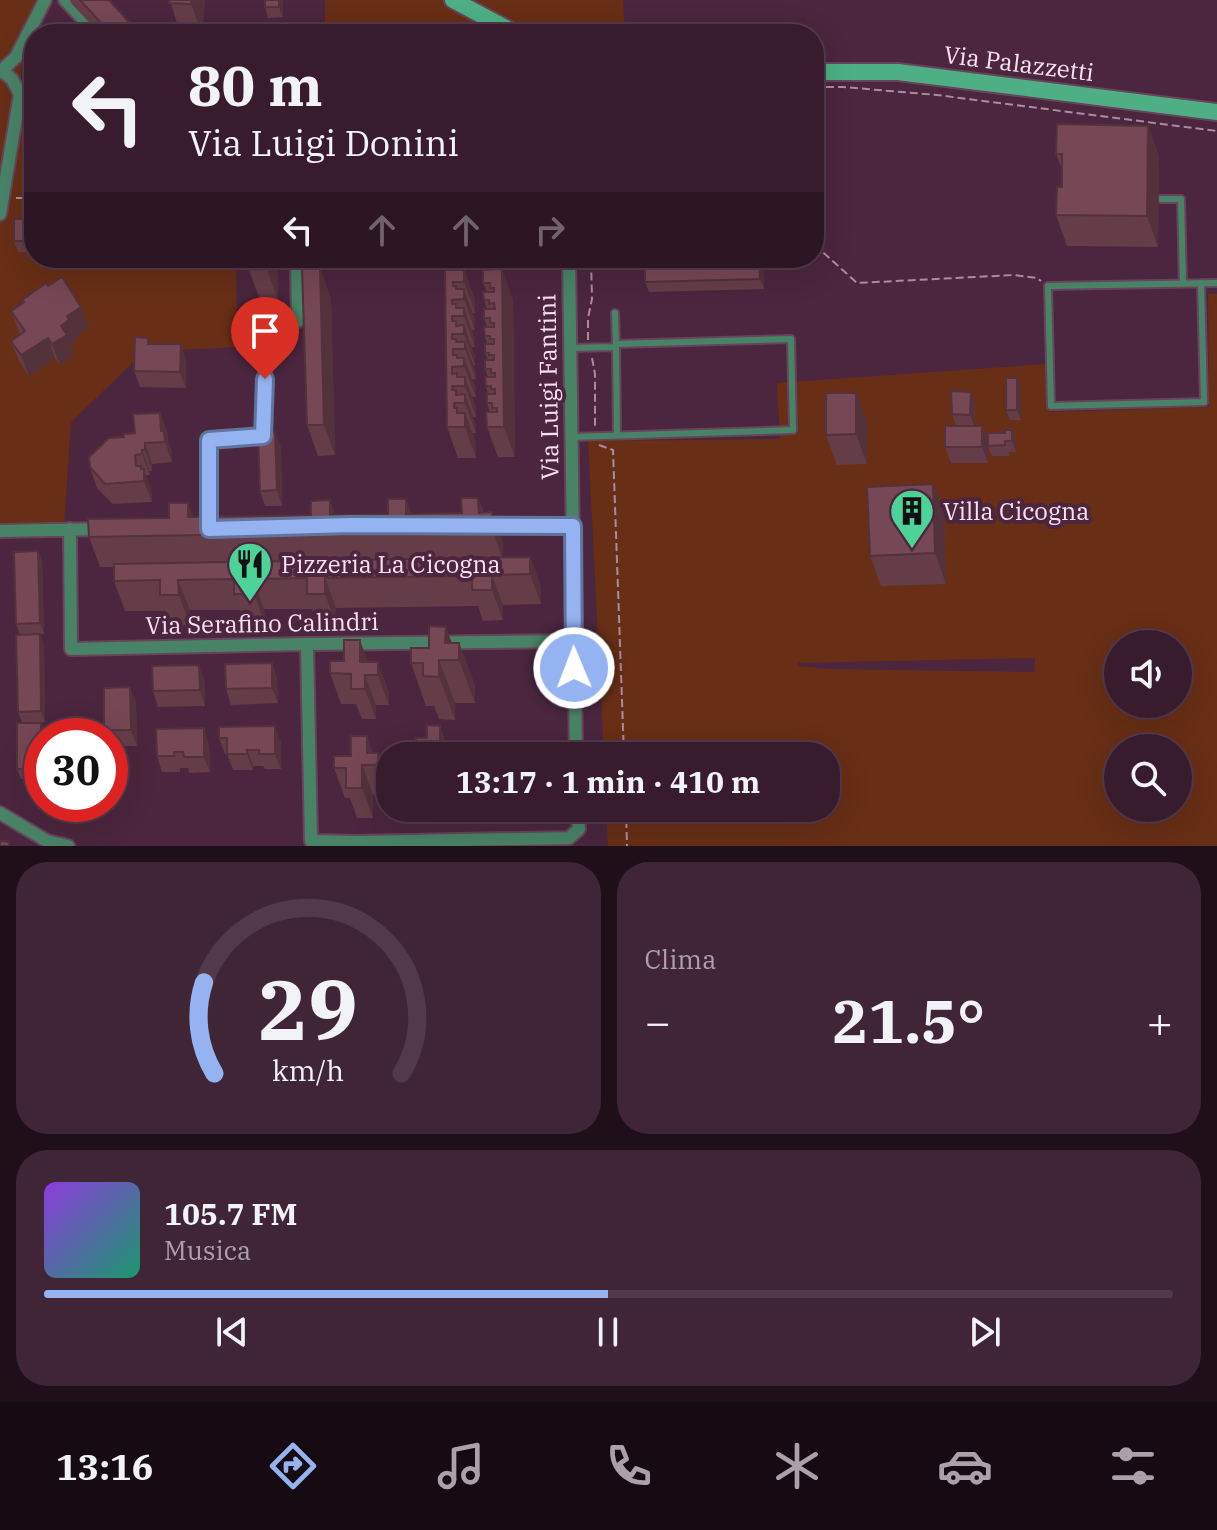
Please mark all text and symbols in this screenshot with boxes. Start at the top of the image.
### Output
street label: Via Palazzetti [942,38,1096,88]
text: 80 m [188,49,323,121]
icon: left [56,56,160,160]
text: Via Luigi Donini [188,119,459,166]
icon: left [276,208,320,252]
icon: ahead [360,208,404,252]
icon: ahead [444,208,488,252]
icon: right [528,208,572,252]
street label: Via Luigi Fantini [530,294,566,480]
pin [231,297,299,379]
icon: arrive [243,309,287,353]
building icon: Villa Cicogna [888,487,936,550]
place label: Villa Cicogna [943,495,1089,527]
restaurant icon: Pizzeria La Cicogna [226,540,274,603]
place label: Pizzeria La Cicogna [281,548,501,580]
street label: Via Serafino Calindri [145,605,379,641]
position arrow [532,626,616,710]
map controls [1104,630,1192,822]
button: sound [1104,630,1192,718]
speed limit sign: 30 [24,718,128,822]
button: search [1104,734,1192,822]
text: 13:17 · 1 min · 410 m [456,762,760,801]
text: Clima [645,942,716,976]
text: 29 [258,955,358,1063]
text: 21.5° [832,981,985,1060]
text: − [645,993,671,1050]
text: + [1147,993,1173,1050]
text: km/h [272,1052,344,1089]
text: 105.7 FM [164,1194,297,1233]
text: Musica [164,1233,251,1267]
icon: previous [210,1310,254,1354]
icon: pause [586,1310,630,1354]
icon: next [963,1310,1007,1354]
icon: directions [265,1438,321,1494]
icon: music [433,1438,489,1494]
icon: phone [601,1438,657,1494]
icon: climate [769,1438,825,1494]
icon: car [937,1438,993,1494]
icon: filters [1105,1438,1161,1494]
text: 13:16 [56,1443,153,1490]

